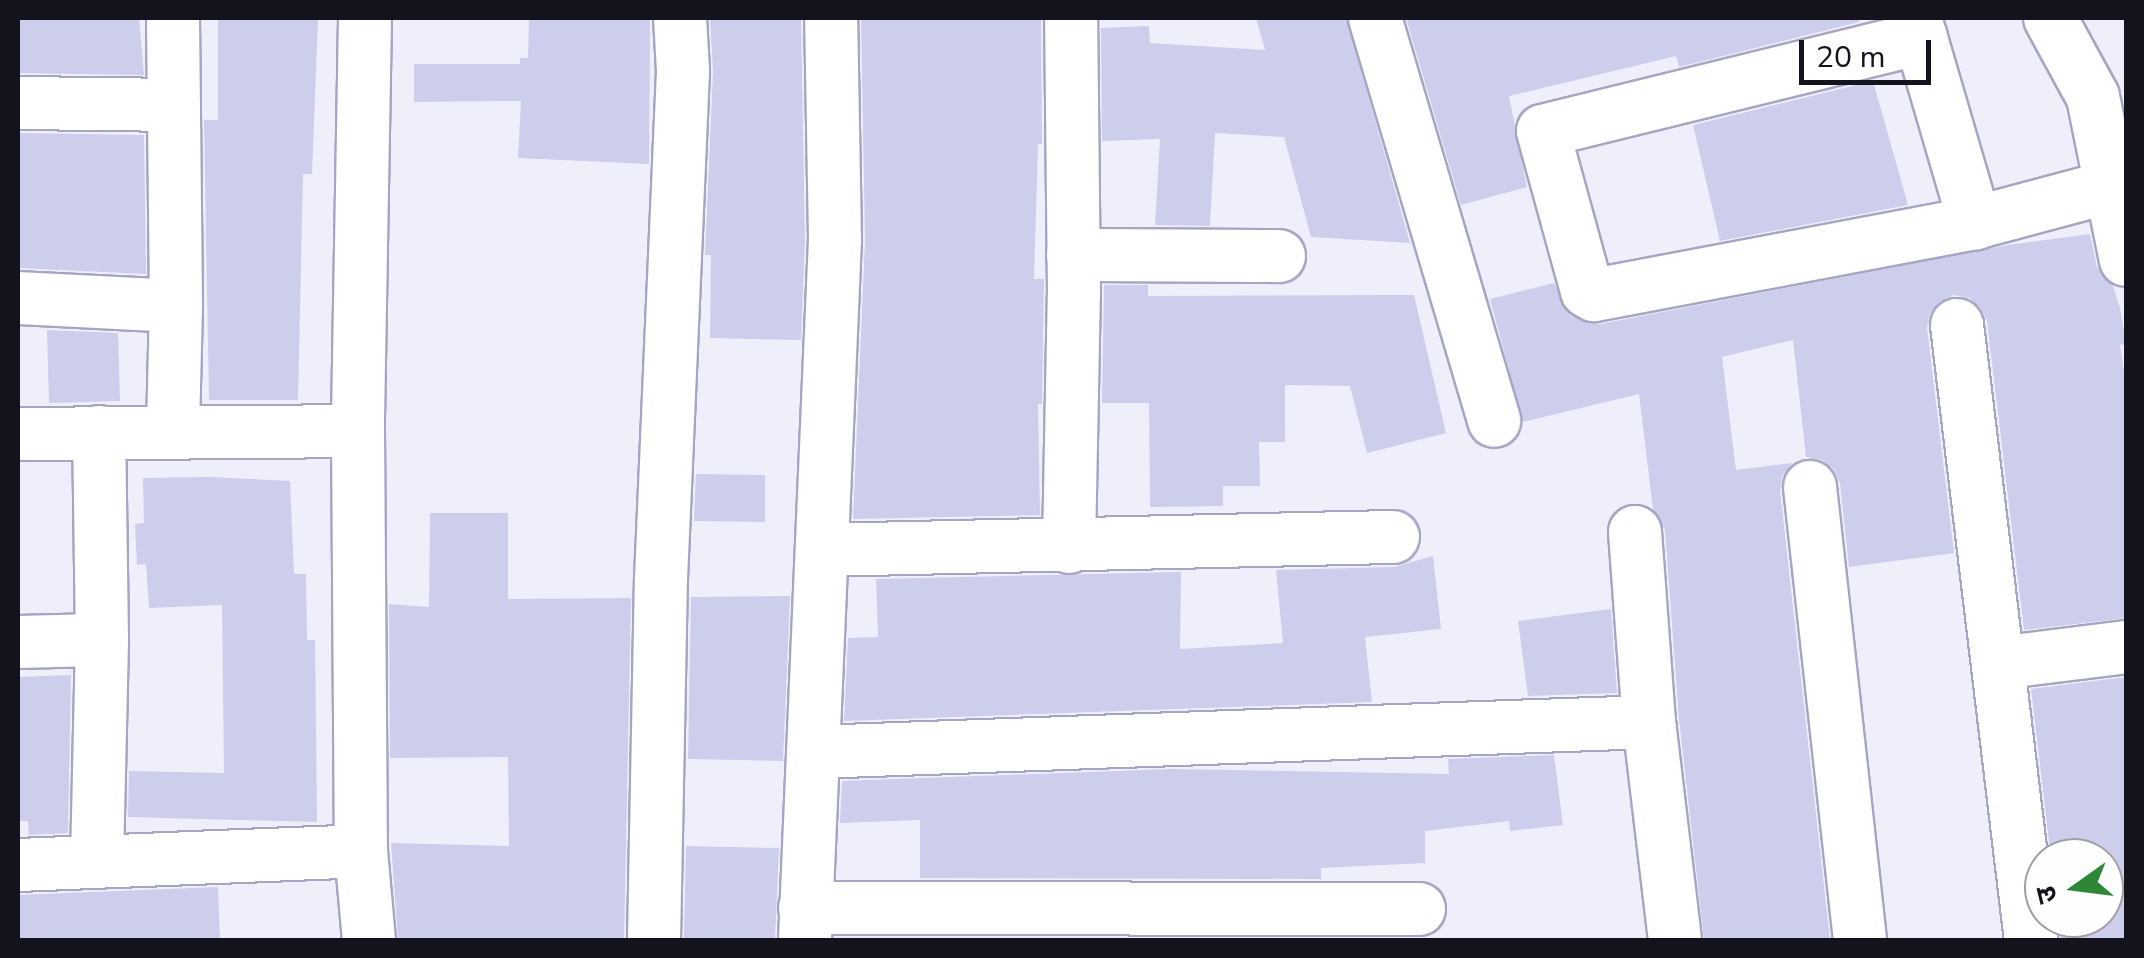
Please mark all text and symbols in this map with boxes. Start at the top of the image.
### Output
scale bar [1804,20,1936,82]
text: 20 m [1816,37,1885,78]
north arrow [2024,838,2124,938]
text: उ [2026,882,2067,907]

